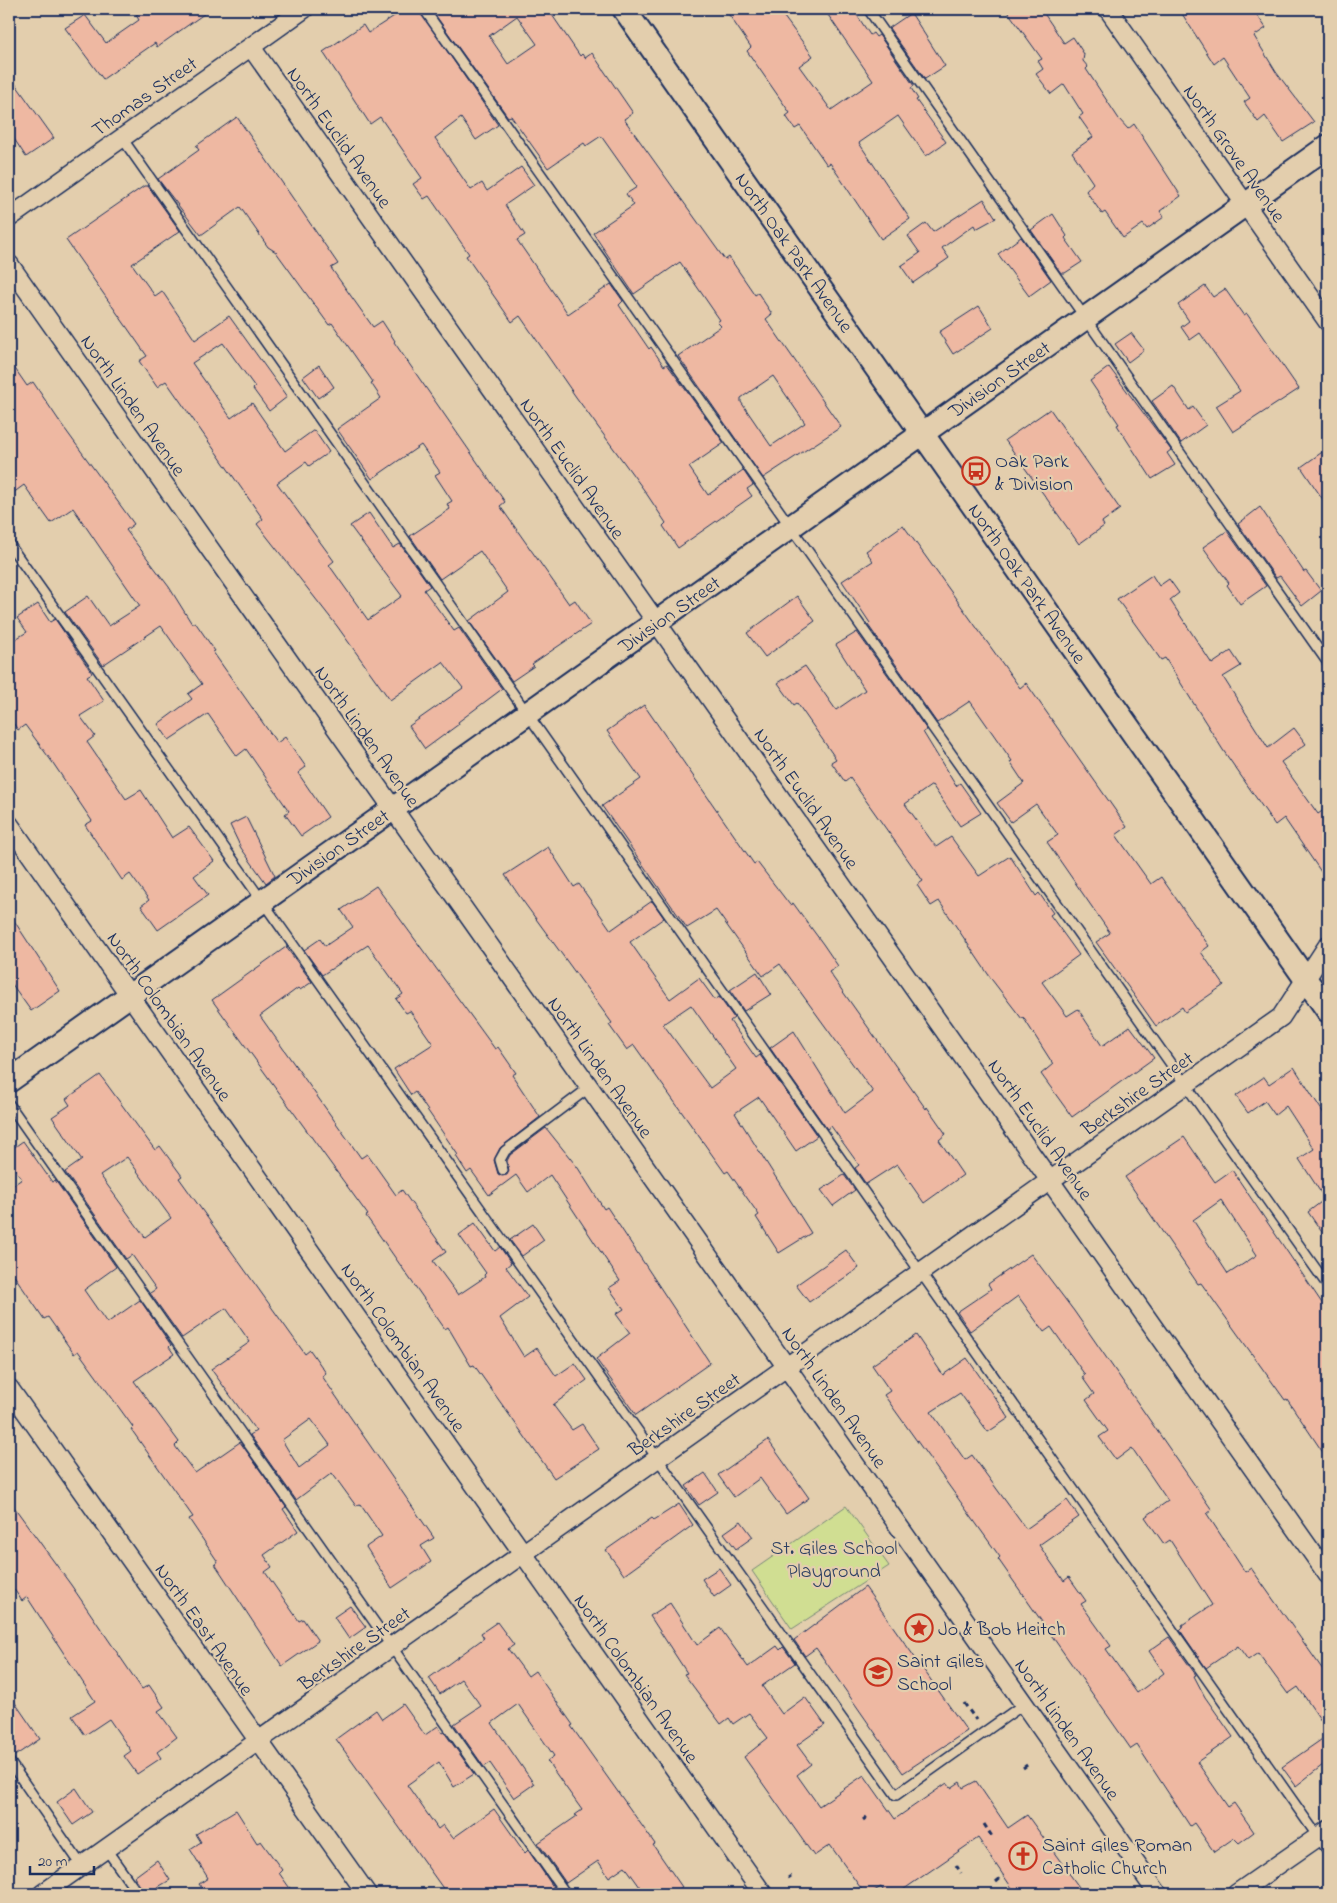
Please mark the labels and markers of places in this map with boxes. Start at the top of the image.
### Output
place label: Oak Park & Division [995,448,1073,500]
bus stop icon: Oak Park & Division [961,456,991,486]
place icon: Jo & Bob Heitch [904,1613,934,1643]
place label: Jo & Bob Heitch [938,1616,1065,1645]
place label: Saint Giles School [897,1648,984,1700]
school or university icon: Saint Giles School [863,1657,893,1687]
place label: Saint Giles Roman Catholic Church [1042,1832,1192,1884]
church icon: Saint Giles Roman Catholic Church [1008,1841,1038,1871]

